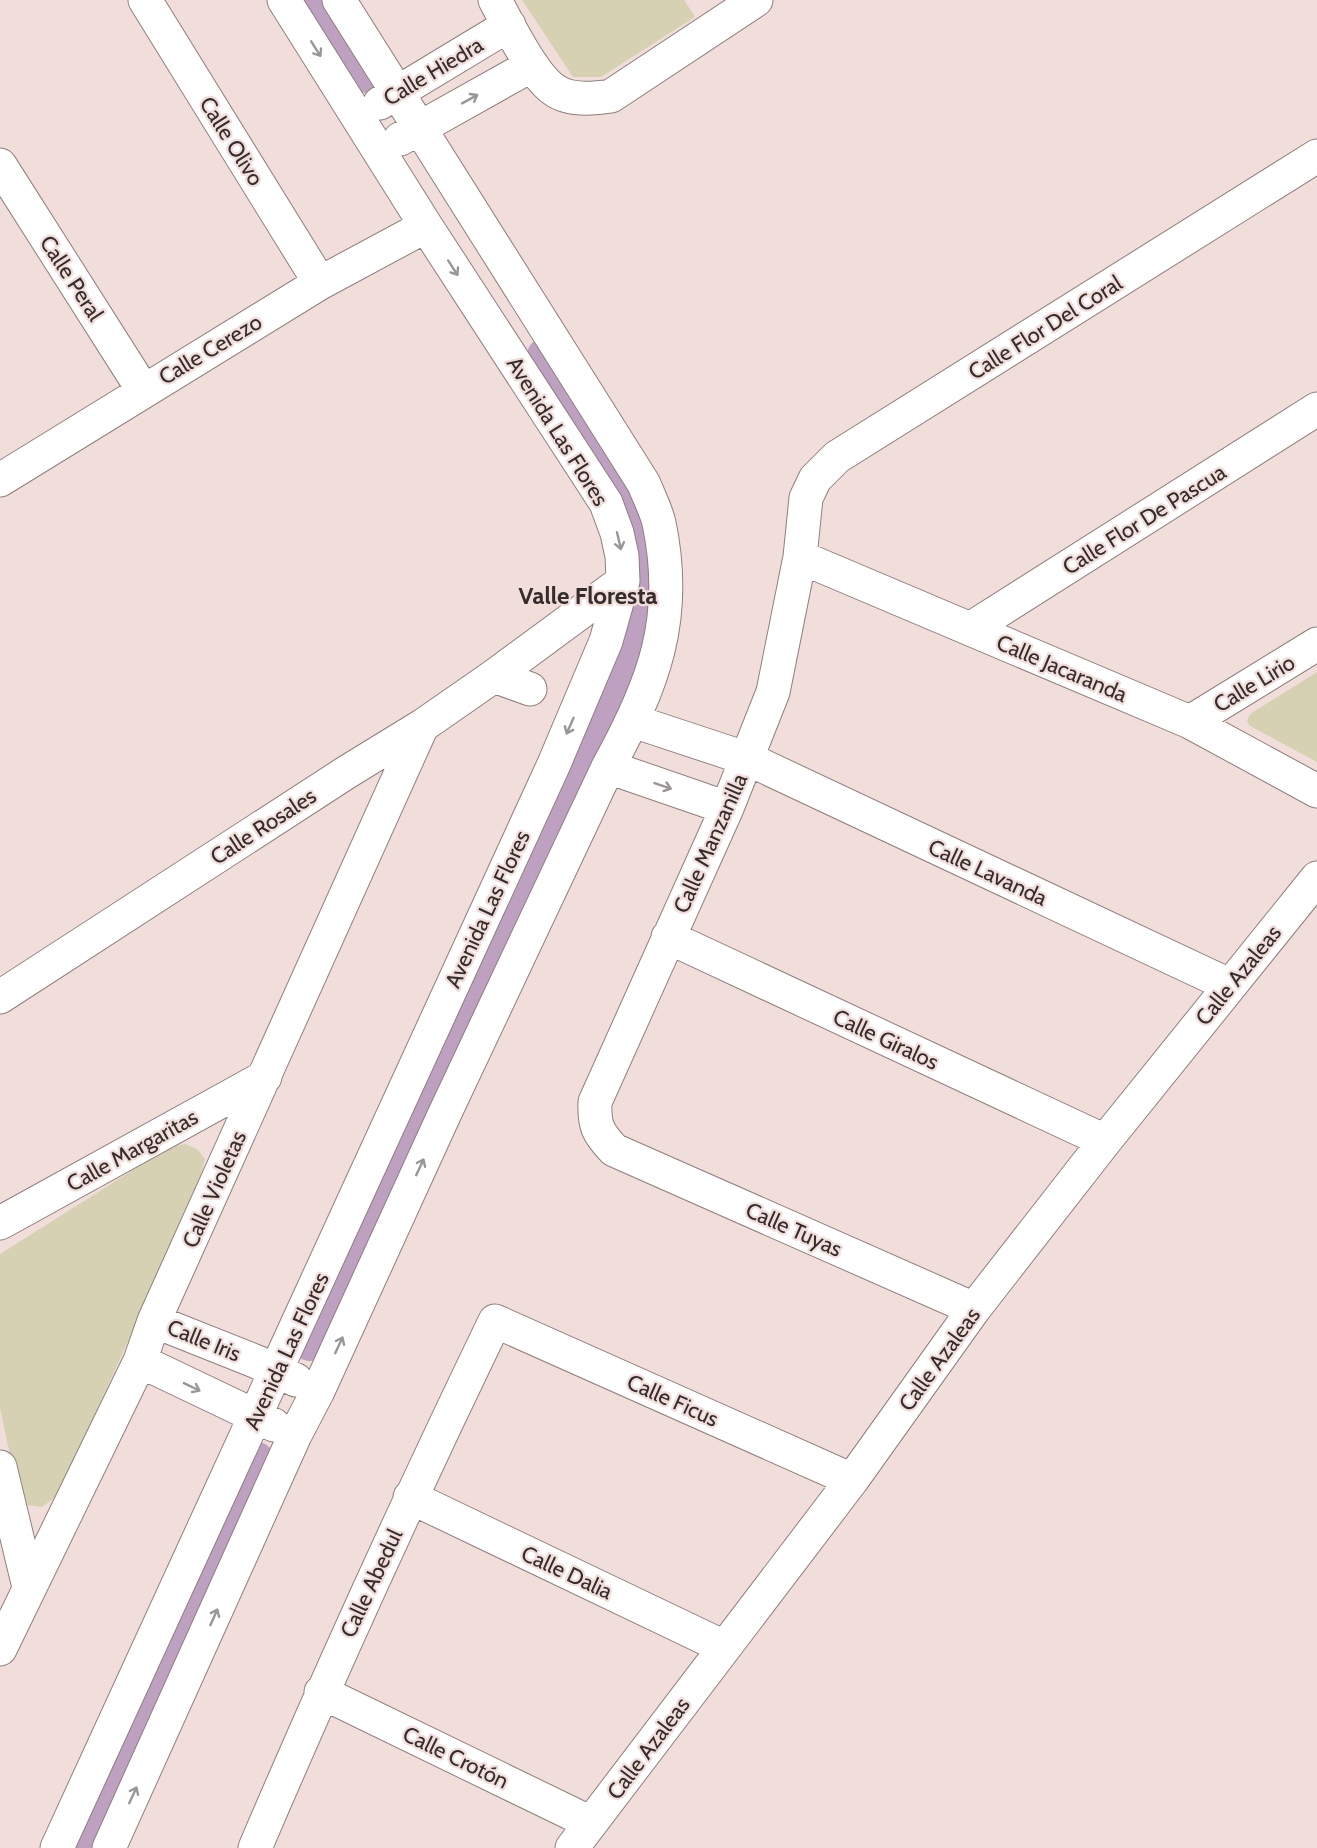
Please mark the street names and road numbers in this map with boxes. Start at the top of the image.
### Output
street label: Calle Hiedra [379,31,488,112]
street label: Calle Olivo [194,92,270,191]
street label: Calle Peral [34,230,110,327]
street label: Calle Flor Del Coral [963,269,1128,386]
street label: Calle Cerezo [154,308,267,391]
street label: Avenida Las Flores [501,352,614,511]
street label: Calle Flor De Pascua [1058,458,1231,580]
street label: Calle Jacaranda [992,629,1132,708]
street label: Calle Lirio [1209,649,1300,718]
street label: Calle Manzanilla [668,769,753,917]
street label: Calle Rosales [205,782,321,871]
street label: Avenida Las Flores [439,826,536,992]
street label: Calle Lavanda [924,833,1052,912]
street label: Calle Azaleas [1190,920,1287,1031]
street label: Calle Giralos [829,1003,943,1076]
street label: Calle Margaritas [62,1103,203,1198]
street label: Calle Violetas [177,1127,252,1252]
street label: Calle Tuyas [741,1196,846,1263]
street label: Avenida Las Flores [238,1268,335,1434]
street label: Calle Azaleas [893,1302,986,1416]
street label: Calle Iris [163,1314,244,1367]
street label: Calle Ficus [623,1368,723,1433]
street label: Calle Abedul [335,1524,409,1642]
street label: Calle Dalia [517,1540,617,1605]
street label: Calle Azaleas [601,1692,696,1805]
street label: Calle Crotón [398,1720,513,1795]

